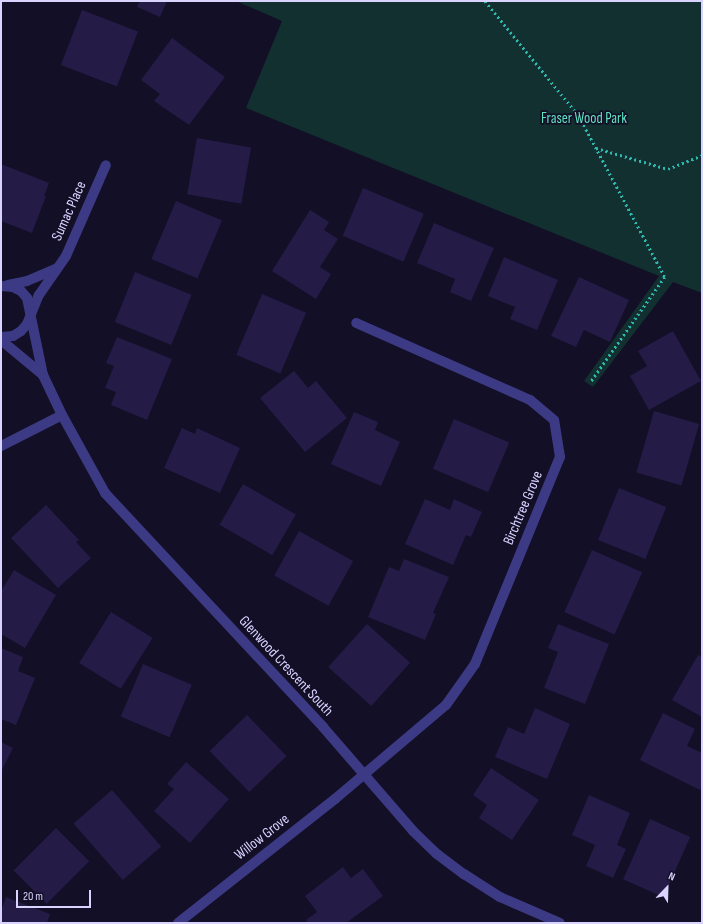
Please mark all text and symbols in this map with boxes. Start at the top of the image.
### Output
park label: Fraser Wood Park [541,110,627,128]
street label: Sumac Place [48,178,90,244]
street label: Birchtree Grove [499,468,547,548]
street label: Glenwood Crescent South [235,612,337,720]
street label: Willow Grove [231,810,293,864]
north arrow [647,868,687,908]
text: N [667,869,677,884]
scale bar [18,882,93,908]
text: 20 m [23,889,43,904]

